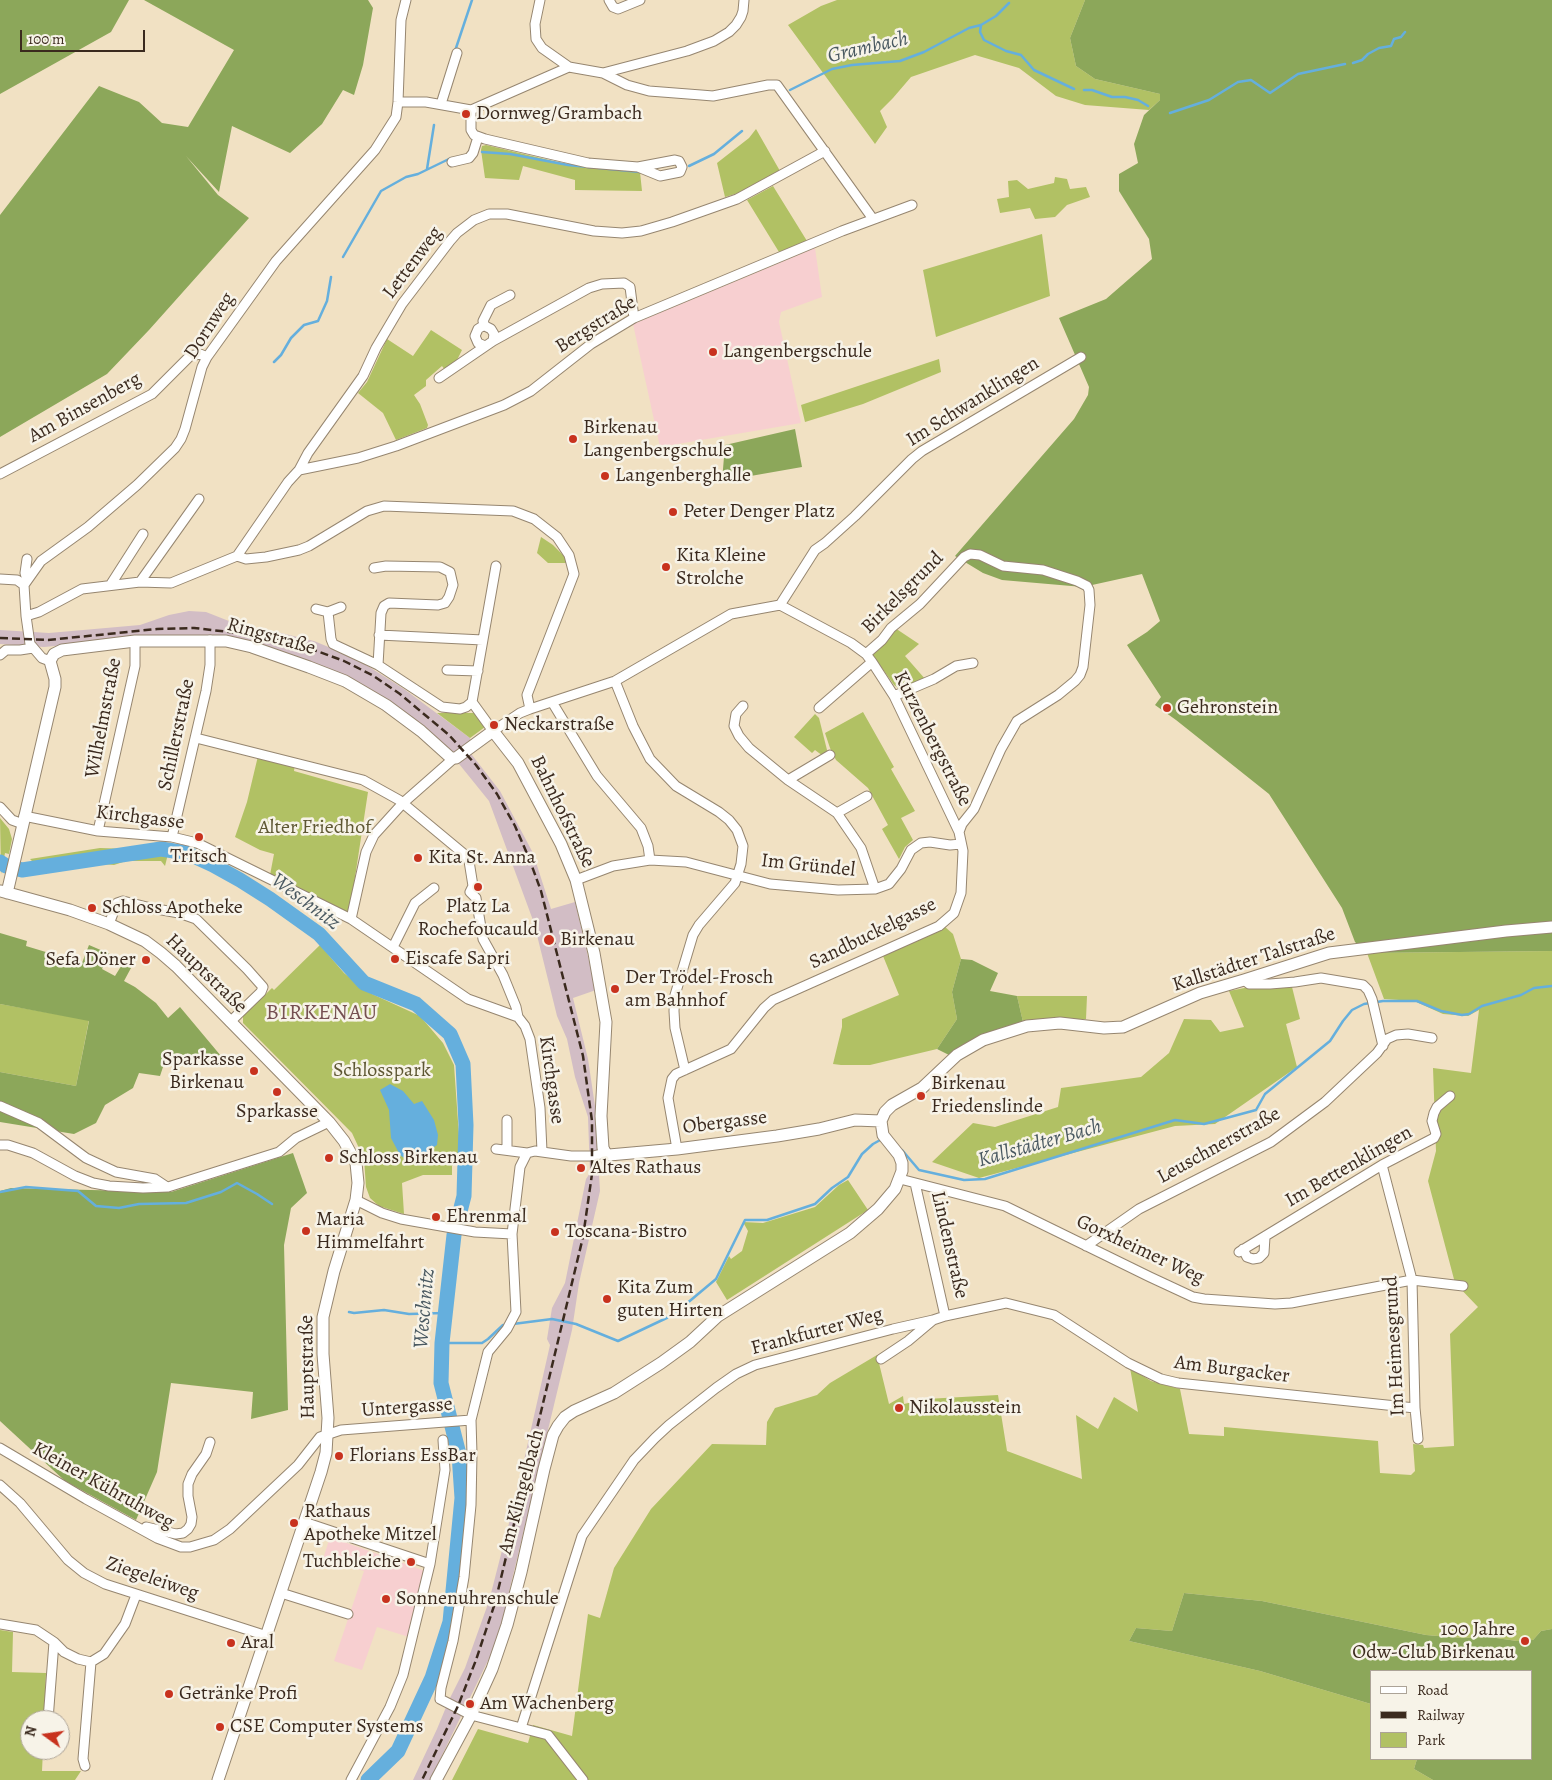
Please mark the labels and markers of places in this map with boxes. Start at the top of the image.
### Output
place label: Dornweg/Grambach [476,102,642,126]
marker: Dornweg/Grambach [460,108,472,120]
place label: Langenbergschule [723,340,872,364]
marker: Langenbergschule [707,346,719,358]
place label: Birkenau Langenbergschule [583,416,732,463]
marker: Birkenau Langenbergschule [567,433,579,445]
place label: Langenberghalle [615,464,751,488]
marker: Langenberghalle [599,470,611,482]
place label: Peter Denger Platz [683,500,835,524]
marker: Peter Denger Platz [667,506,679,518]
place label: Kita Kleine Strolche [676,544,766,591]
marker: Kita Kleine Strolche [660,561,672,573]
place label: Gehronstein [1177,696,1278,720]
marker: Gehronstein [1161,702,1173,714]
place label: Neckarstraße [504,713,614,737]
marker: Neckarstraße [488,719,500,731]
marker: Tritsch [193,831,205,843]
place label: Tritsch [170,845,228,869]
place label: Kita St. Anna [428,846,536,870]
marker: Kita St. Anna [412,852,424,864]
marker: Platz La Rochefoucauld [472,881,484,893]
place label: Platz La Rochefoucauld [418,895,538,942]
place label: Schloss Apotheke [102,896,243,920]
marker: Schloss Apotheke [86,902,98,914]
place label: Birkenau [560,928,635,952]
marker: Birkenau [542,933,556,947]
place label: Eiscafe Sapri [405,947,510,971]
place label: Sefa Döner [46,948,136,972]
marker: Eiscafe Sapri [389,953,401,965]
marker: Sefa Döner [140,954,152,966]
place label: Der Trödel-Frosch am Bahnhof [625,966,773,1013]
marker: Der Trödel-Frosch am Bahnhof [609,983,621,995]
place label: Sparkasse Birkenau [162,1048,244,1095]
marker: Sparkasse Birkenau [248,1065,260,1077]
place label: Birkenau Friedenslinde [931,1072,1043,1119]
marker: Sparkasse [271,1086,283,1098]
marker: Birkenau Friedenslinde [915,1090,927,1102]
place label: Sparkasse [236,1100,318,1124]
place label: Schloss Birkenau [339,1146,478,1170]
marker: Schloss Birkenau [323,1152,335,1164]
place label: Altes Rathaus [591,1156,701,1180]
marker: Altes Rathaus [575,1162,587,1174]
place label: Ehrenmal [446,1205,527,1229]
place label: Maria Himmelfahrt [316,1208,424,1255]
marker: Ehrenmal [430,1211,442,1223]
place label: Toscana-Bistro [565,1220,687,1244]
marker: Maria Himmelfahrt [300,1225,312,1237]
marker: Toscana-Bistro [549,1226,561,1238]
place label: Kita Zum guten Hirten [617,1276,723,1323]
marker: Kita Zum guten Hirten [601,1293,613,1305]
place label: Nikolausstein [909,1396,1022,1420]
marker: Nikolausstein [893,1402,905,1414]
place label: Florians EssBar [349,1444,476,1468]
marker: Florians EssBar [333,1450,345,1462]
place label: Rathaus Apotheke Mitzel [304,1500,437,1547]
marker: Rathaus Apotheke Mitzel [288,1517,300,1529]
place label: Tuchbleiche [303,1550,401,1574]
marker: Tuchbleiche [405,1556,417,1568]
place label: Sonnenuhrenschule [396,1587,559,1611]
marker: Sonnenuhrenschule [380,1593,392,1605]
place label: 100 Jahre Odw-Club Birkenau [1352,1618,1515,1665]
place label: Aral [241,1631,274,1655]
marker: 100 Jahre Odw-Club Birkenau [1519,1635,1531,1647]
marker: Aral [225,1637,237,1649]
place label: Getränke Profi [179,1682,298,1706]
marker: Getränke Profi [163,1688,175,1700]
place label: Am Wachenberg [480,1692,614,1716]
marker: Am Wachenberg [464,1698,476,1710]
place label: CSE Computer Systems [230,1715,424,1739]
marker: CSE Computer Systems [214,1721,226,1733]

